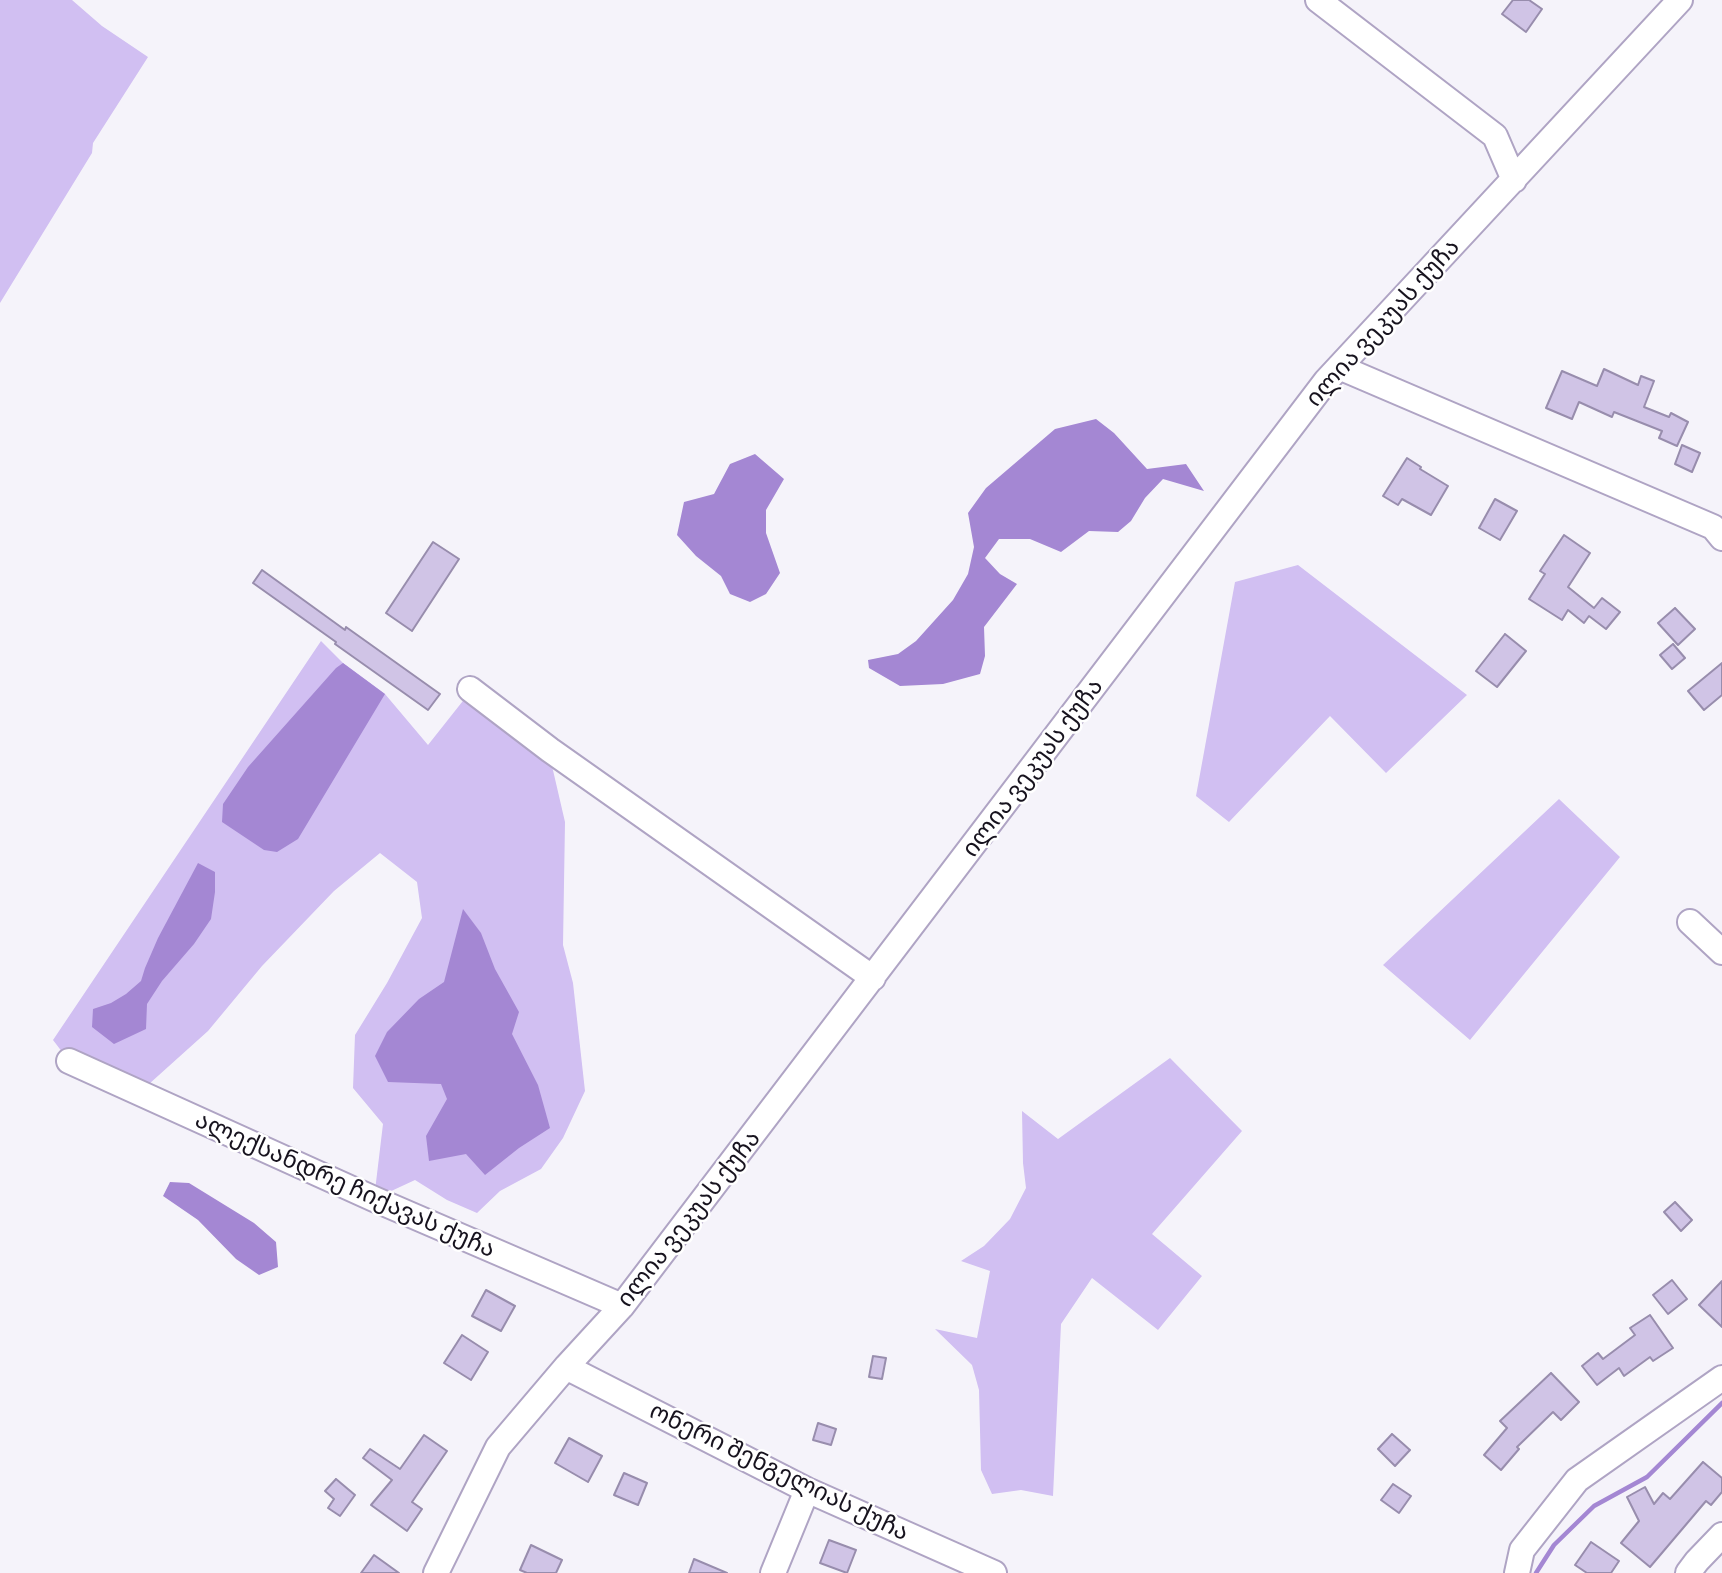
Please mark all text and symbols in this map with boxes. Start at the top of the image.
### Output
street label: ილია ვეკუას ქუჩა [1300,233,1466,413]
street label: ილია ვეკუას ქუჩა [956,673,1110,863]
street label: ალექსანდრე ჩიქავას ქუჩა [191,1106,499,1264]
street label: ილია ვეკუას ქუჩა [611,1125,767,1313]
street label: ონერი შენგელიას ქუჩა [645,1397,913,1547]

